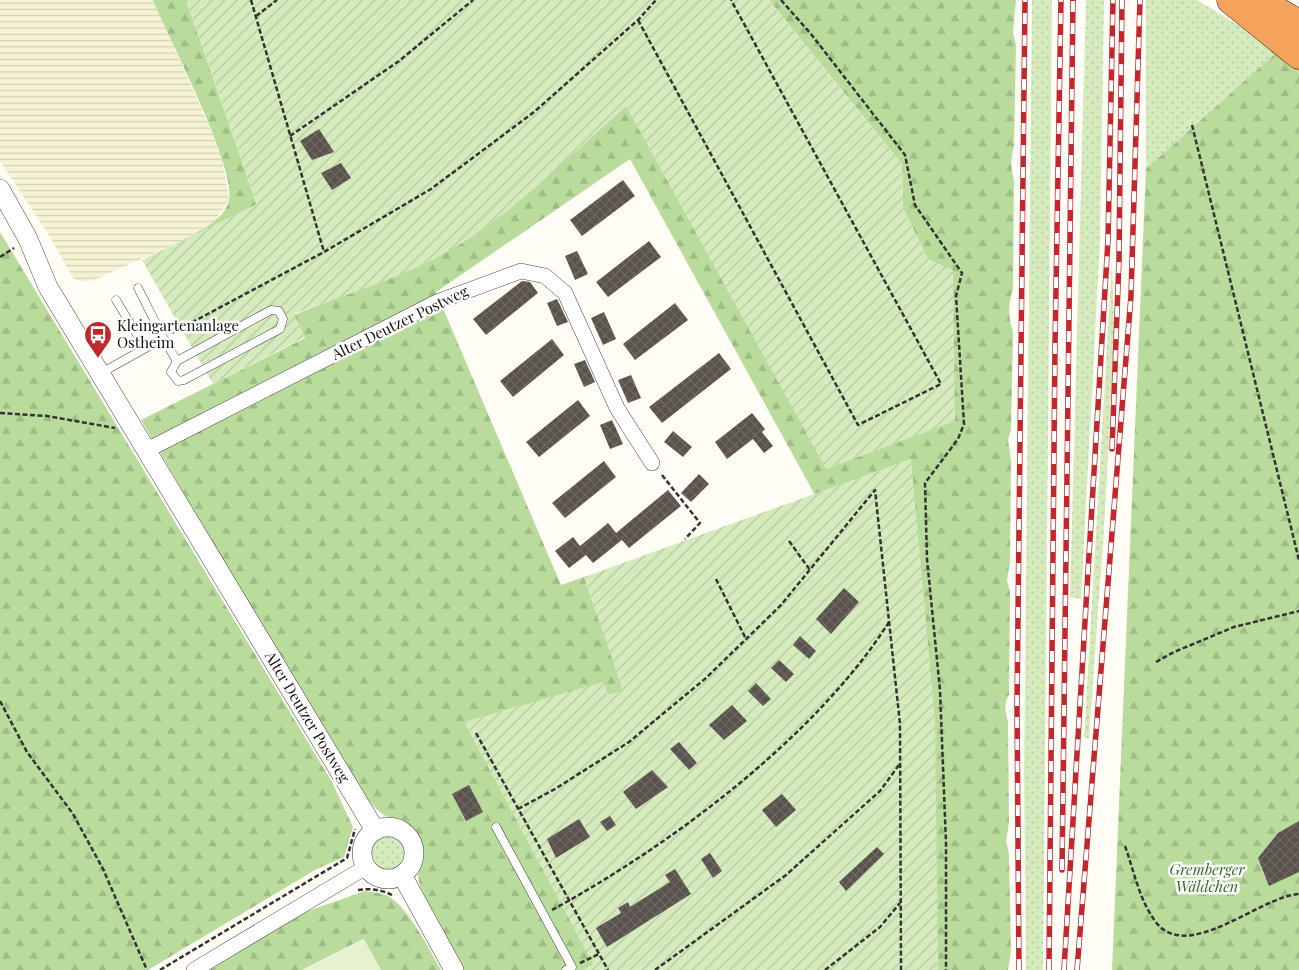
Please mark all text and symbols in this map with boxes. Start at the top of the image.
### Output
street label: Alter Deutzer Postweg [327,280,471,364]
place label: Kleingartenanlage Ostheim [117,315,239,352]
bus stop icon: Kleingartenanlage Ostheim [83,320,113,359]
street label: Alter Deutzer Postweg [260,646,355,786]
park label: Gremberger Wäldchen [1169,859,1245,896]

